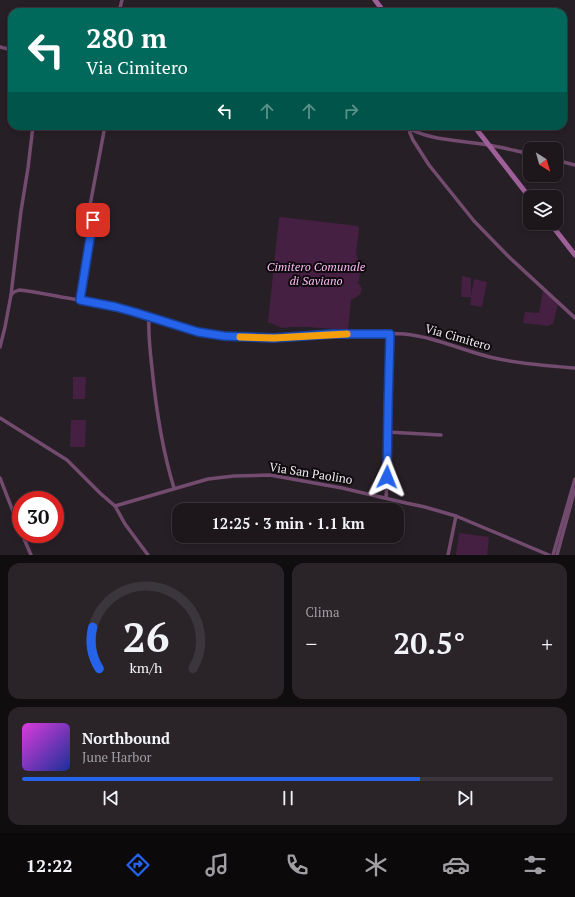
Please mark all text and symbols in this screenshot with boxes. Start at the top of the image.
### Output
text: 280 m [86,19,167,56]
icon: left [20,24,72,76]
text: Via Cimitero [86,55,188,79]
icon: left [214,100,236,122]
icon: ahead [256,100,278,122]
icon: ahead [298,100,320,122]
icon: right [340,100,362,122]
north arrow [523,142,563,182]
map controls [523,142,563,230]
button: layers [523,190,563,230]
pin [76,203,110,237]
icon: arrive [82,209,104,231]
park label: Cimitero Comunale di Saviano [267,259,366,288]
street label: Via Cimitero [423,320,493,354]
position arrow [366,456,408,498]
street label: Via San Paolino [268,459,354,487]
speed limit sign: 30 [12,491,64,543]
text: 12:25 · 3 min · 1.1 km [211,513,365,533]
text: Clima [306,603,339,621]
text: 26 [122,609,169,664]
text: 20.5° [393,623,465,663]
text: − [306,629,317,658]
text: + [541,629,553,658]
text: km/h [129,658,163,677]
text: Northbound [82,728,170,748]
text: June Harbor [82,748,152,766]
icon: previous [100,787,122,809]
icon: pause [277,787,299,809]
icon: next [454,787,476,809]
icon: directions [124,851,152,879]
icon: music [203,851,231,879]
icon: phone [283,851,311,879]
icon: climate [362,851,390,879]
icon: car [442,851,470,879]
icon: filters [521,851,549,879]
text: 12:22 [26,853,73,877]

